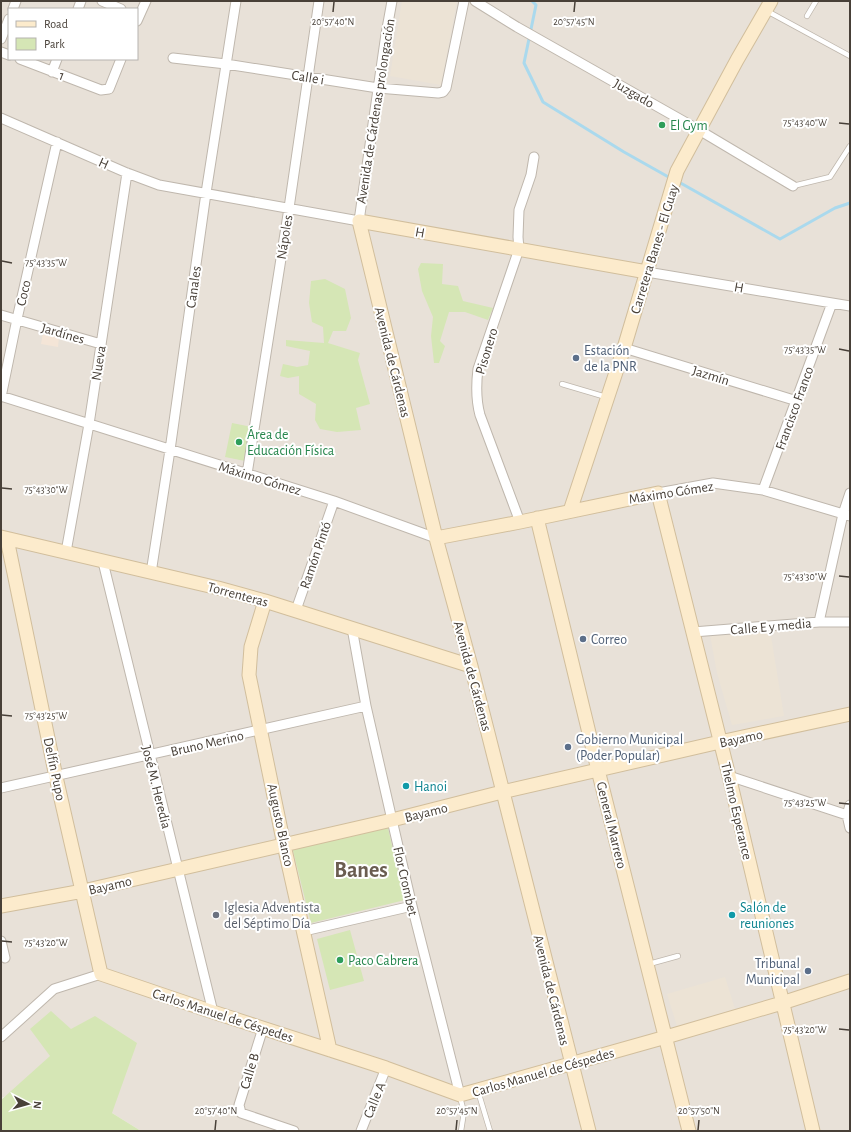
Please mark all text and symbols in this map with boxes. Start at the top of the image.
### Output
legend [8,8,138,60]
text: 20°57'40"N [312,17,354,27]
text: 20°57'45"N [553,17,595,27]
text: Road [44,18,68,30]
street label: Avenida de Cárdenas prolongación [354,18,398,205]
text: Park [44,38,65,50]
street label: 1 [57,69,66,83]
street label: Calle i [291,69,325,87]
street label: Juzgado [611,77,656,111]
text: 75°43'40"W [783,118,827,128]
place label: El Gym [670,119,708,133]
marker: El Gym [657,120,667,130]
street label: H [96,156,111,172]
street label: Carretera Banes - El Guay [629,183,681,316]
street label: Nápoles [275,214,295,260]
street label: H [414,225,426,241]
text: 75°43'35"W [25,258,67,268]
street label: Canales [184,265,204,309]
street label: Coco [14,279,34,308]
street label: H [733,280,745,296]
street label: Avenida de Cárdenas [372,306,413,419]
street label: Jardínes [39,321,86,347]
street label: Pisonero [473,326,501,376]
street label: Nueva [89,344,109,382]
place label: Estación de la PNR [584,344,637,374]
text: 75°43'35"W [784,345,826,355]
marker: Estación de la PNR [571,353,581,363]
street label: Jazmín [690,364,731,388]
street label: Francisco Franco [773,365,817,452]
place label: Área de Educación Física [247,425,335,458]
marker: Área de Educación Física [234,437,244,447]
street label: Máximo Gómez [217,460,303,498]
street label: Máximo Gómez [628,479,715,507]
text: 75°43'30"W [24,485,68,495]
street label: Ramón Pintó [298,520,334,591]
text: 75°43'30"W [783,572,827,582]
street label: Torrenteras [206,580,270,610]
street label: Calle E y media [730,616,813,638]
street label: Avenida de Cárdenas [451,620,493,733]
place label: Correo [591,633,627,647]
marker: Correo [578,634,588,644]
text: 75°43'25"W [25,711,67,721]
street label: Bayamo [718,728,764,750]
street label: Bruno Merino [169,729,245,759]
place label: Gobierno Municipal (Poder Popular) [576,733,683,763]
street label: Delfín Pupo [40,736,68,802]
marker: Gobierno Municipal (Poder Popular) [563,742,573,752]
street label: José M. Heredia [139,744,173,831]
street label: Thelmo Esperance [718,761,754,861]
place label: Hanoi [414,780,447,794]
street label: General Marrero [593,780,629,870]
marker: Hanoi [401,781,411,791]
street label: Augusto Blanco [264,783,296,868]
text: 75°43'25"W [784,798,826,808]
street label: Bayamo [403,801,449,825]
street label: Flor Crombet [390,845,420,918]
district label: Banes [334,859,388,881]
street label: Bayamo [87,874,133,898]
place label: Iglesia Adventista del Séptimo Día [224,901,320,931]
place label: Salón de reuniones [740,901,794,931]
marker: Iglesia Adventista del Séptimo Día [211,910,221,920]
marker: Salón de reuniones [727,910,737,920]
street label: Avenida de Cárdenas [531,934,572,1047]
text: 75°43'20"W [24,938,68,948]
place label: Paco Cabrera [348,954,419,968]
marker: Paco Cabrera [335,955,345,965]
place label: Tribunal Municipal [746,957,800,987]
marker: Tribunal Municipal [803,966,813,976]
street label: Carlos Manuel de Céspedes [151,987,295,1045]
text: 75°43'20"W [783,1025,827,1035]
street label: Carlos Manuel de Céspedes [471,1046,616,1100]
street label: Calle B [238,1052,262,1091]
street label: Calle A [361,1080,388,1120]
north arrow [8,1084,48,1124]
text: N [32,1101,43,1109]
text: 20°57'40"N [195,1106,237,1116]
text: 20°57'45"N [436,1106,478,1116]
text: 20°57'50"N [678,1106,720,1116]

